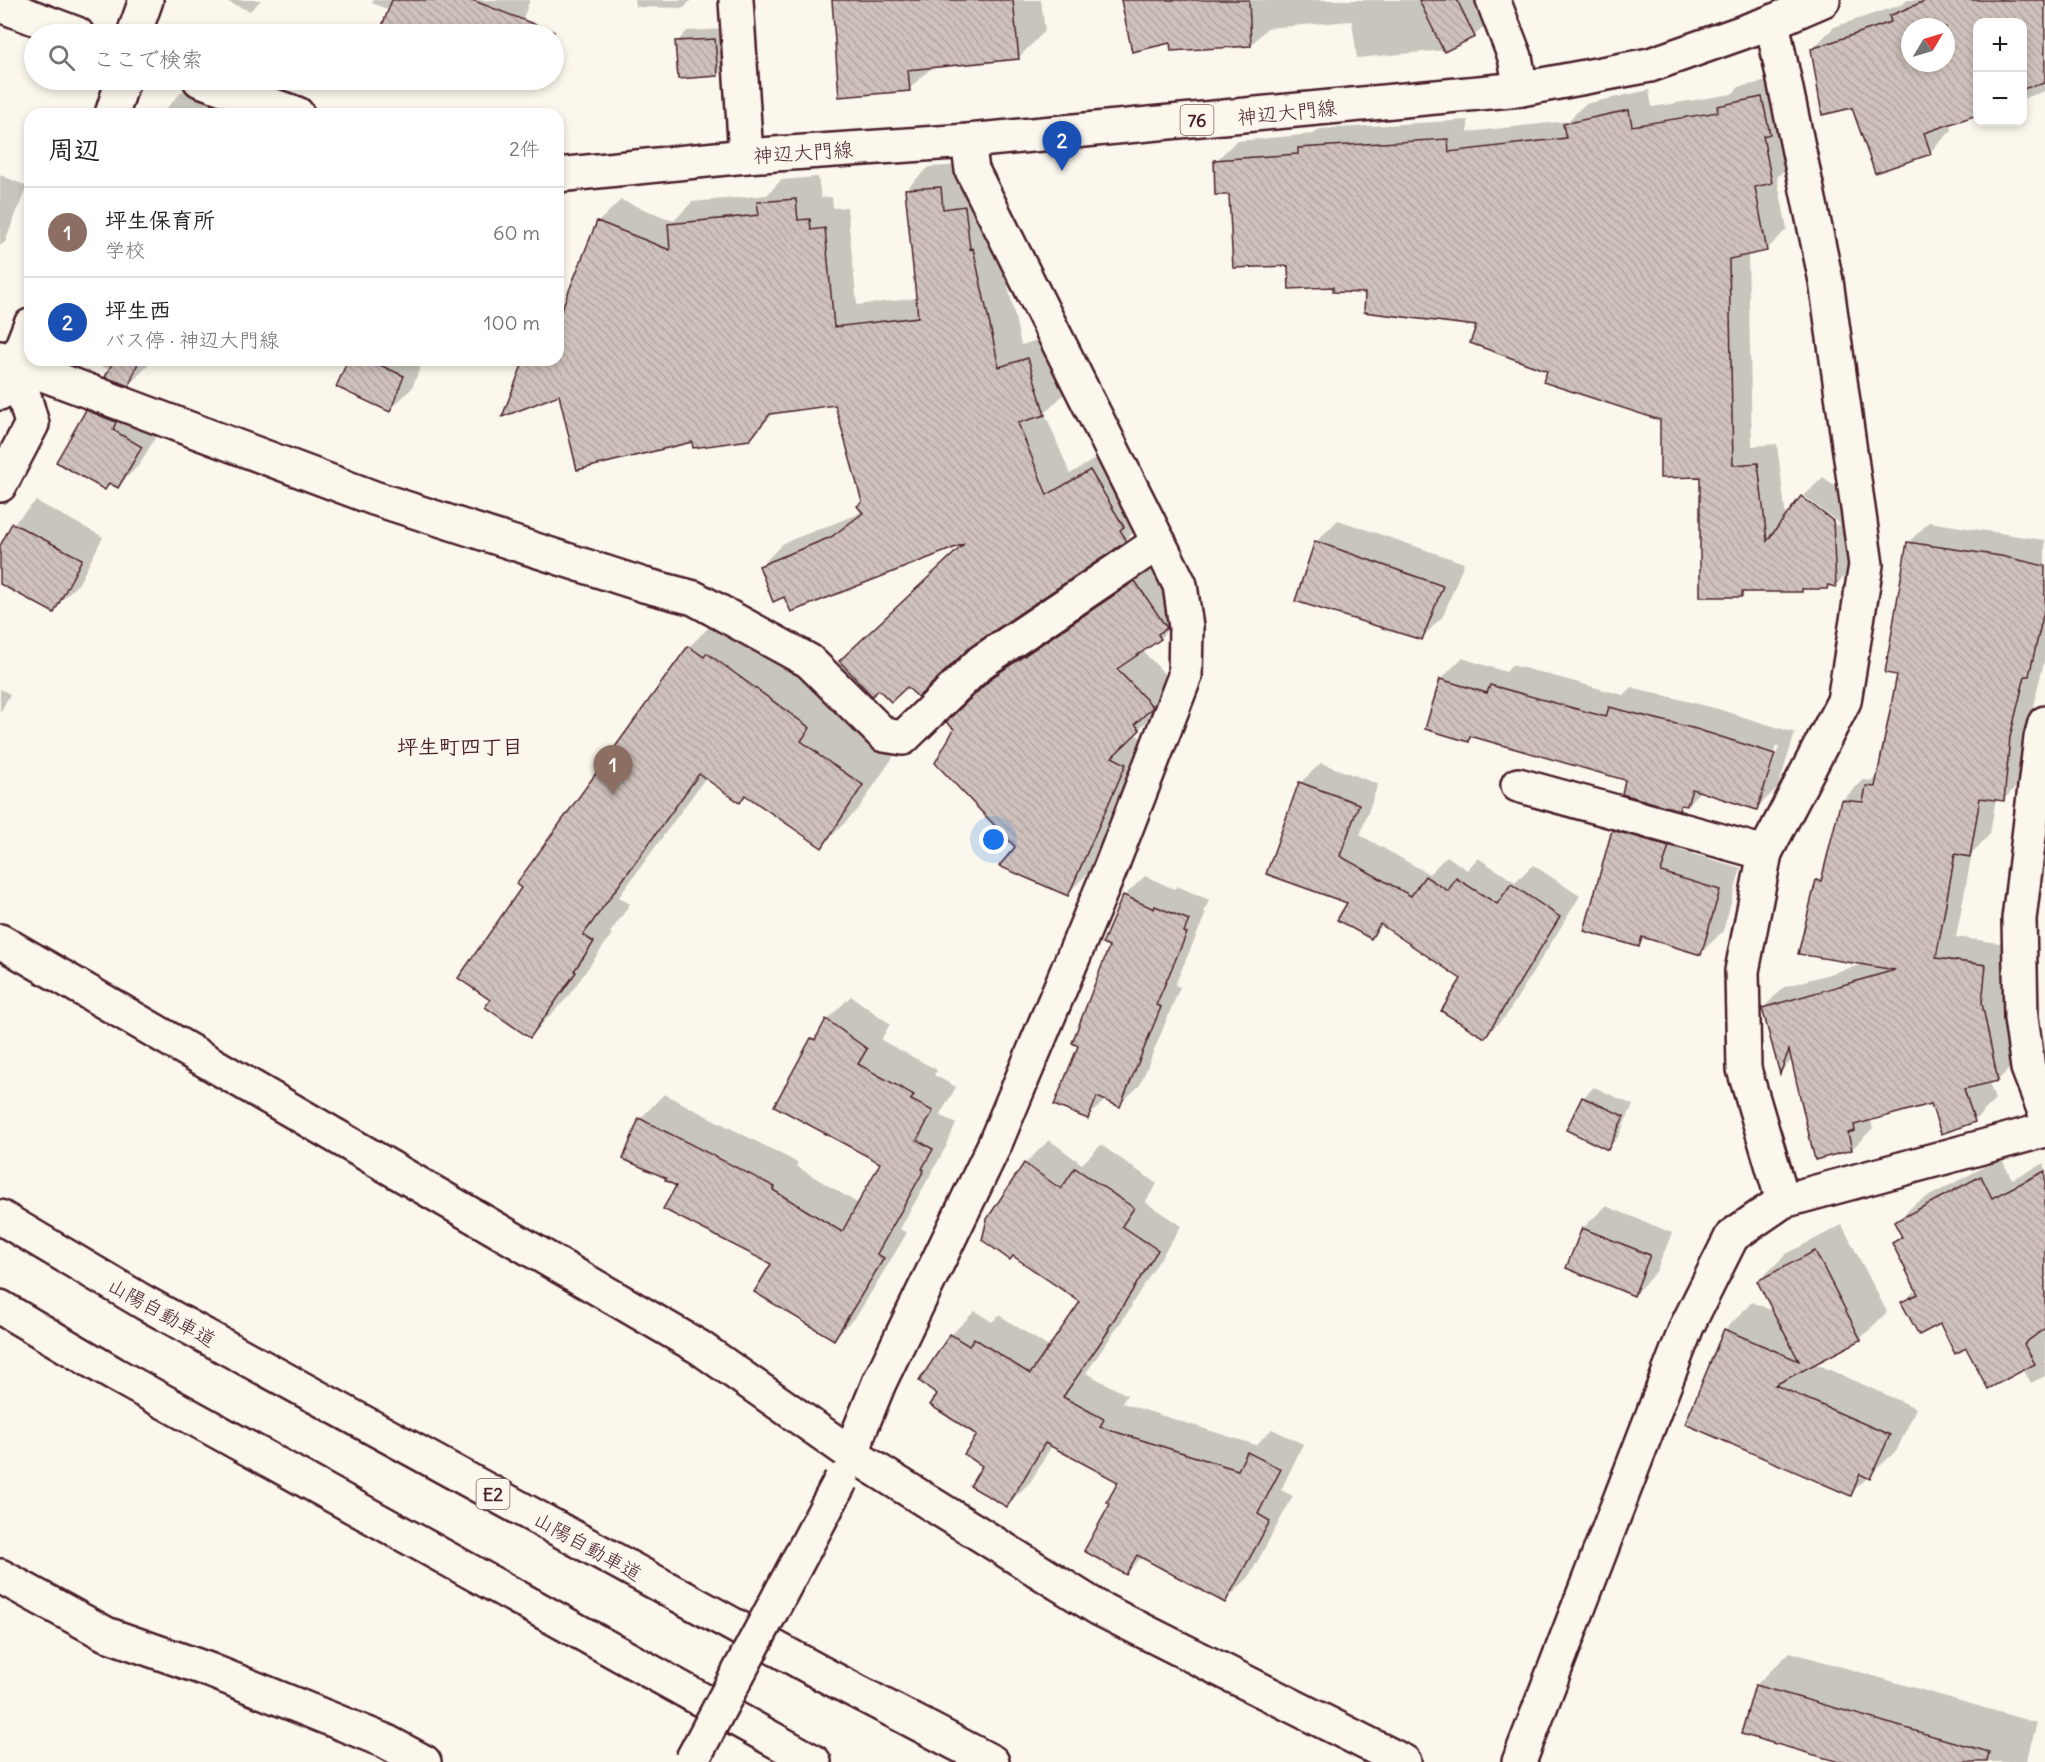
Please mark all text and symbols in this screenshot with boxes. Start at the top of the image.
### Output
north arrow [1901,18,1955,72]
map controls [1973,18,2027,126]
button: + [1973,18,2027,72]
search box [24,24,564,90]
icon: search [45,41,78,74]
text: ここで検索 [93,45,203,73]
button: − [1973,72,2027,126]
street label: 神辺大門線 [1236,94,1338,130]
road number: 76 [1180,105,1214,135]
pin: 2 [1042,122,1082,171]
text: 周辺 [48,133,100,166]
text: 2件 [509,136,540,161]
street label: 神辺大門線 [752,136,854,168]
text: 坪生保育所 [105,206,215,234]
text: 1 [64,220,71,245]
text: 60 m [493,220,540,245]
text: 学校 [105,237,145,262]
text: 坪生西 [105,296,171,324]
text: 2 [62,310,73,335]
text: 100 m [483,310,540,335]
text: バス停 · 神辺大門線 [105,327,279,352]
district label: 坪生町四丁目 [397,733,523,760]
pin: 1 [594,746,632,795]
your location [979,825,1008,854]
street label: 山陽自動車道 [103,1272,221,1352]
road number: E2 [476,1479,510,1509]
street label: 山陽自動車道 [529,1506,647,1586]

